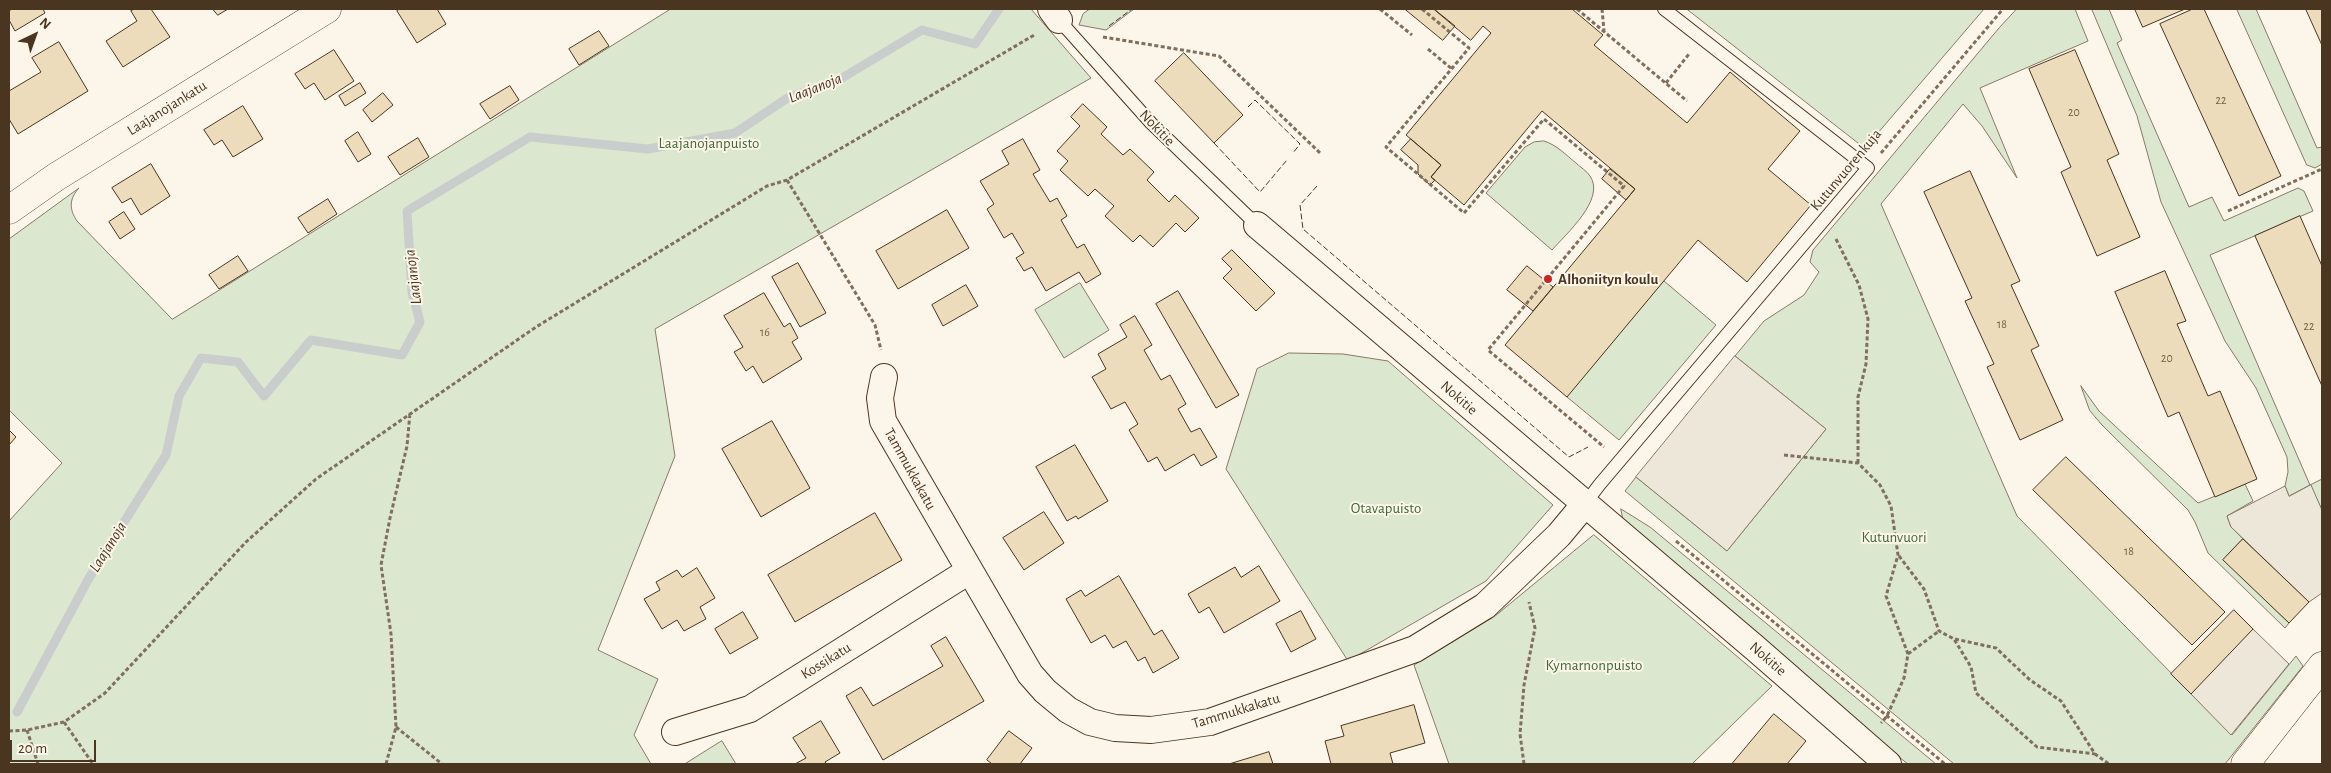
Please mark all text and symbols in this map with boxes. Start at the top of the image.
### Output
north arrow [10,10,60,60]
text: N [37,15,53,32]
water label: Laajanoja [786,69,844,107]
street label: Laajanojankatu [124,76,210,140]
house number: 22 [2216,93,2226,107]
house number: 20 [2068,105,2080,119]
street label: Nokitie [1136,106,1178,150]
street label: Kutunvuorenkuja [1807,125,1885,215]
park label: Laajanojanpuisto [659,134,759,152]
water label: Laajanoja [400,248,426,306]
place label: Alhoniityn koulu [1558,270,1658,288]
marker: Alhoniityn koulu [1542,273,1554,285]
house number: 18 [1997,317,2007,331]
house number: 22 [2304,319,2314,333]
house number: 16 [760,325,770,339]
house number: 20 [2161,351,2173,365]
street label: Nokitie [1437,377,1481,419]
street label: Tammukkakatu [880,425,940,513]
park label: Otavapuisto [1351,499,1421,517]
water label: Laajanoja [85,518,131,576]
park label: Kutunvuori [1861,528,1927,546]
house number: 18 [2124,544,2134,558]
street label: Nokitie [1746,638,1790,680]
street label: Kossikatu [798,639,854,683]
park label: Kymarnonpuisto [1546,656,1642,674]
street label: Tammukkakatu [1190,689,1282,733]
scale bar [12,730,99,762]
text: 20 m [18,741,47,756]

